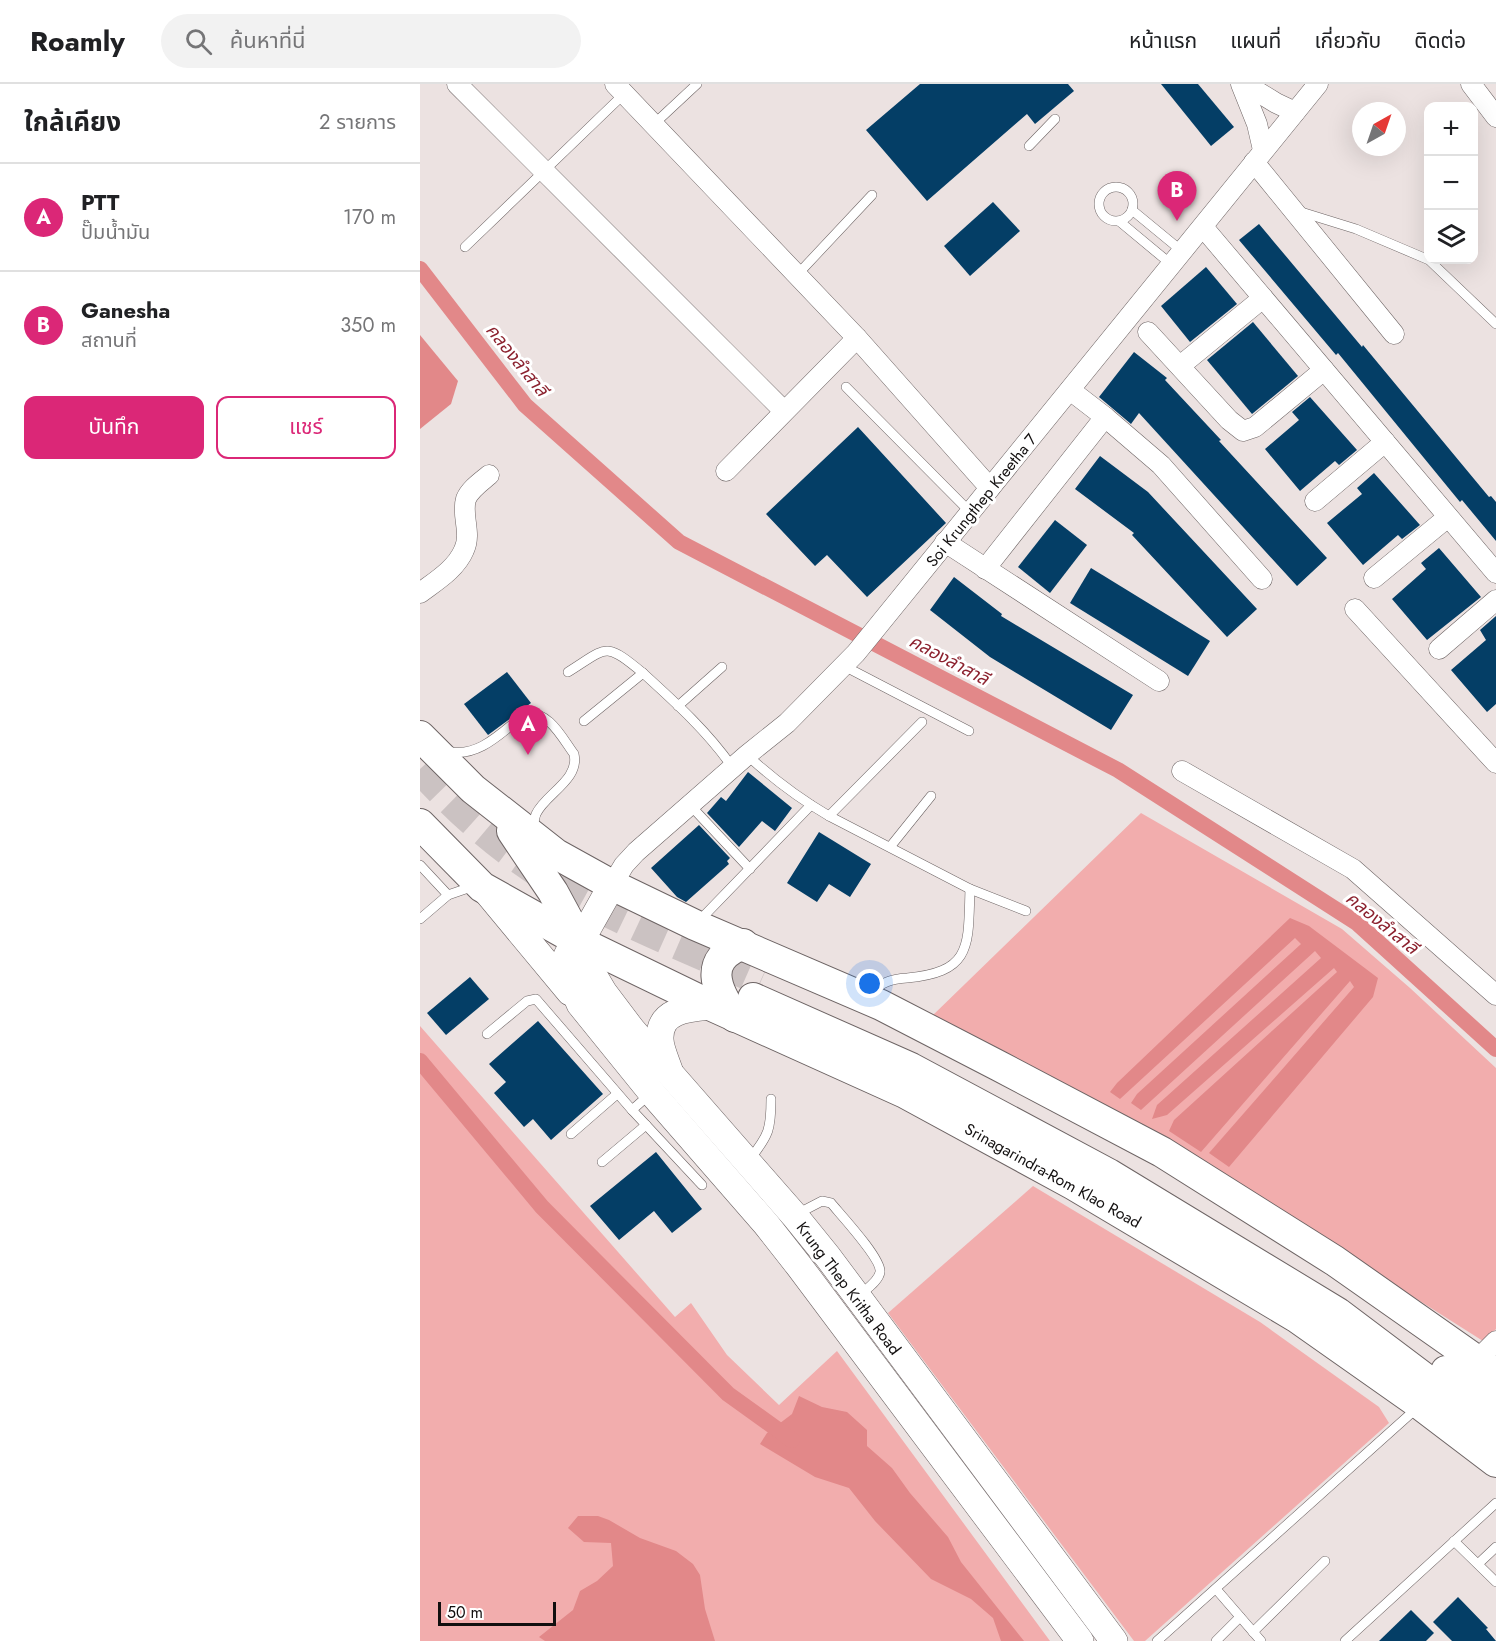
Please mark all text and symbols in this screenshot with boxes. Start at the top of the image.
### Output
search box [161,14,581,68]
text: Roamly [30,21,125,62]
text: ค้นหาที่นี่ [230,24,306,56]
icon: search [182,25,215,58]
text: หน้าแรก [1129,26,1197,56]
text: แผนที่ [1230,26,1281,56]
text: เกี่ยวกับ [1314,26,1381,56]
text: ติดต่อ [1414,26,1466,56]
north arrow [1352,102,1406,156]
map controls [1424,102,1478,264]
button: + [1424,102,1478,156]
text: ใกล้เคียง [24,103,121,141]
text: 2 รายการ [319,108,396,137]
button: − [1424,156,1478,210]
pin: B [1158,172,1197,221]
text: PTT [81,186,119,218]
text: A [36,203,51,232]
text: 170 m [343,203,396,232]
button: layers [1424,210,1478,264]
text: ปั๊มน้ำมัน [81,218,150,247]
text: Ganesha [81,294,170,326]
text: B [37,311,50,340]
text: 350 m [340,311,396,340]
water label: คลองลำสาลี [480,318,556,403]
text: สถานที่ [81,326,137,355]
button: บันทึก [24,396,204,459]
button: แชร์ [216,396,396,459]
street label: Soi Krungthep Kreetha 7 [920,428,1043,572]
water label: คลองลำสาลี [905,628,995,693]
pin: A [508,706,548,755]
water label: คลองลำสาลี [1340,886,1425,962]
your location [855,969,884,998]
street label: Srinagarindra-Rom Klao Road [960,1117,1145,1234]
street label: Krung Thep Kritha Road [791,1217,906,1360]
scale bar [438,1599,556,1626]
text: 50 m [447,1601,483,1624]

